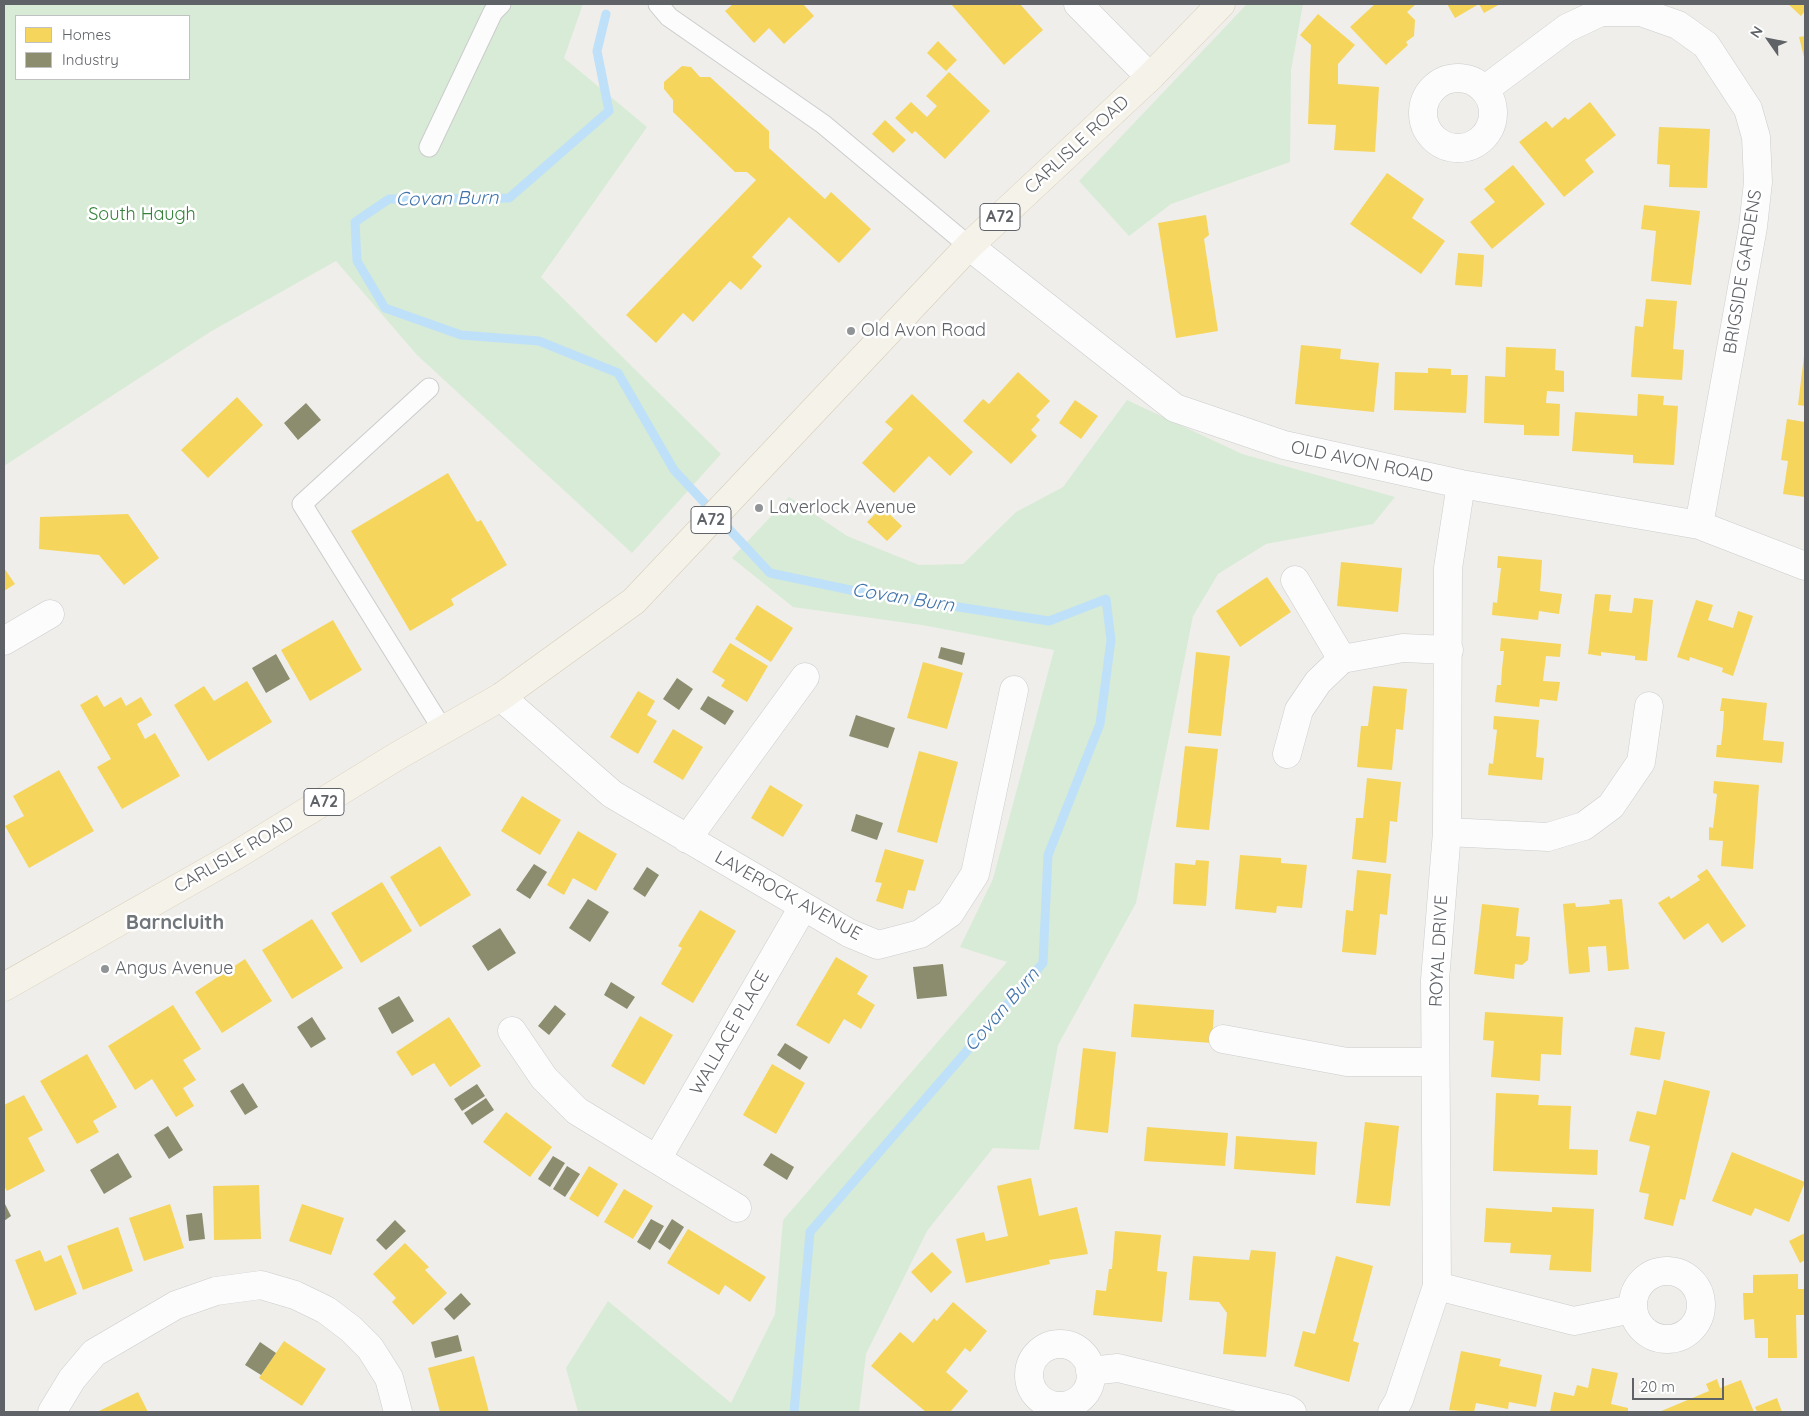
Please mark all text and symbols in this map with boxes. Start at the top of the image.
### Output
legend [15,15,190,80]
north arrow [1744,15,1794,65]
text: N [1746,23,1767,41]
text: Homes [62,25,111,44]
text: Industry [62,50,119,69]
street label: CARLISLE ROAD [1020,91,1134,199]
water label: Covan Burn [395,187,499,211]
street label: BRIGSIDE GARDENS [1719,188,1767,356]
road number: A72 [980,203,1020,230]
park label: South Haugh [88,204,196,226]
place label: Old Avon Road [861,320,986,342]
marker: Old Avon Road [845,325,857,337]
street label: OLD AVON ROAD [1289,436,1435,488]
place label: Laverlock Avenue [769,497,916,519]
marker: Laverlock Avenue [753,502,765,514]
road number: A72 [691,506,731,534]
water label: Covan Burn [850,579,956,617]
road number: A72 [304,789,344,816]
street label: CARLISLE ROAD [170,812,298,898]
street label: LAVEROCK AVENUE [711,847,865,945]
street label: ROYAL DRIVE [1425,894,1453,1008]
district label: Barncluith [126,911,224,935]
place label: Angus Avenue [115,958,233,980]
marker: Angus Avenue [99,963,111,975]
water label: Covan Burn [960,964,1044,1056]
street label: WALLACE PLACE [686,967,774,1099]
scale bar [1634,1368,1726,1400]
text: 20 m [1640,1377,1675,1396]

